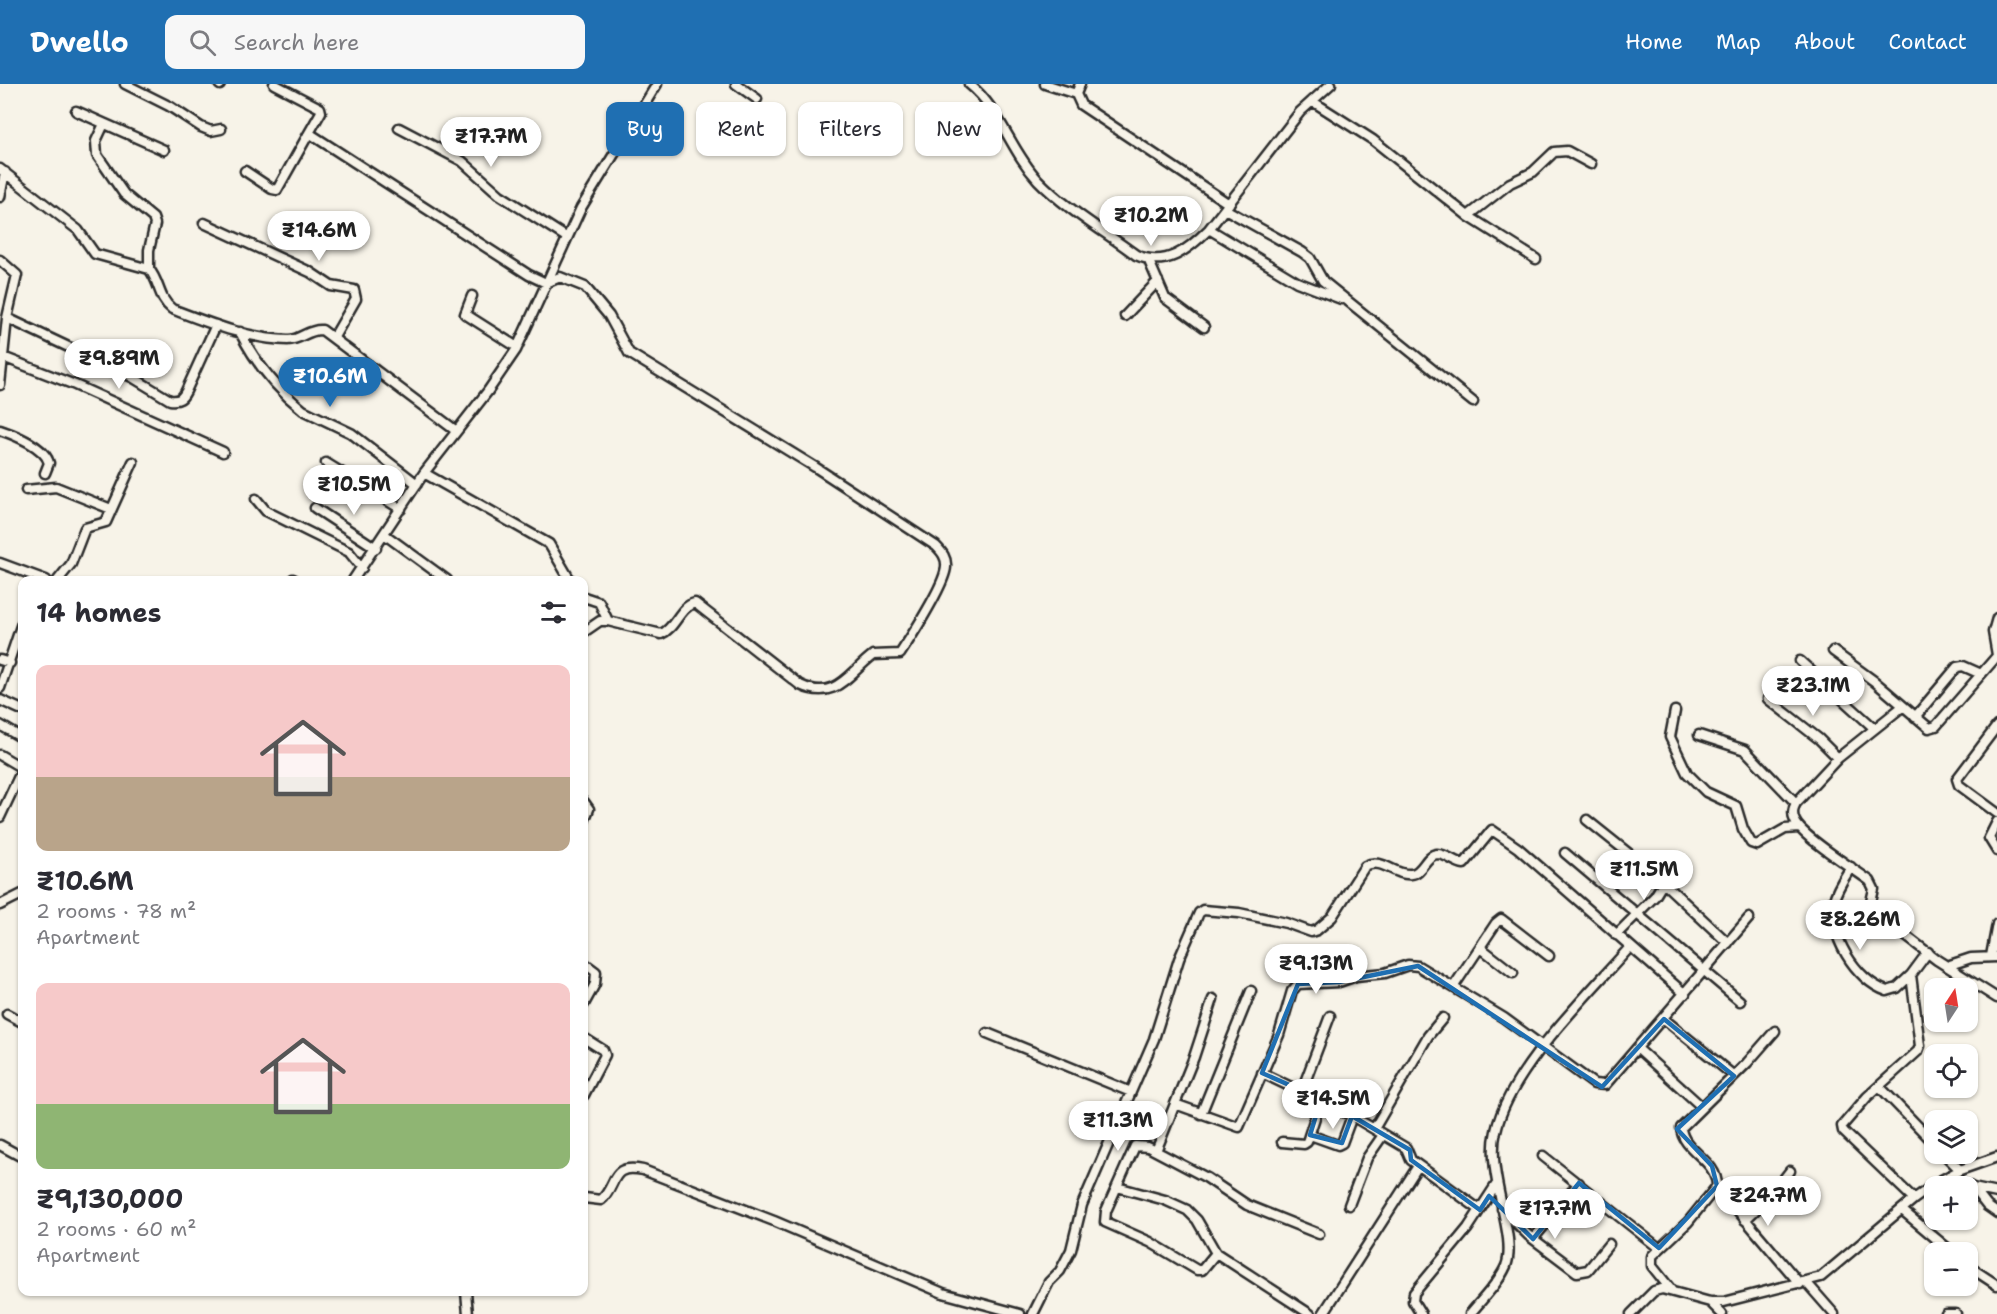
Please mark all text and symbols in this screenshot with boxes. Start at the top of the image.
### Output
search box [165,15,585,69]
text: Dwello [30,23,129,61]
icon: search [186,26,219,59]
text: Search here [234,28,360,57]
text: Home [1625,28,1683,56]
text: Map [1716,28,1761,56]
text: About [1794,28,1855,56]
text: Contact [1888,28,1967,56]
chip: Buy [606,102,684,156]
chip: Rent [696,102,786,156]
chip: Filters [798,102,903,156]
chip: New [915,102,1002,156]
pin: ₹17.7M [442,117,540,168]
text: ₹17.7M [454,123,528,149]
pin: ₹10.2M [1102,196,1200,247]
text: ₹10.2M [1113,202,1189,228]
pin: ₹14.6M [270,211,368,262]
text: ₹14.6M [281,217,357,243]
pin: ₹9.89M [70,339,168,390]
text: ₹9.89M [78,345,160,371]
pin: ₹10.6M [281,357,379,408]
text: ₹10.6M [292,363,368,389]
pin: ₹10.5M [305,465,403,516]
text: ₹10.5M [317,471,391,497]
text: 14 homes [36,595,162,630]
icon: filters [537,596,570,629]
pin: ₹23.1M [1764,666,1862,717]
text: ₹23.1M [1776,672,1850,698]
icon: home [249,704,357,812]
pin: ₹11.5M [1595,850,1693,901]
text: ₹11.5M [1609,856,1679,882]
text: ₹10.6M [36,863,134,898]
text: 2 rooms · 78 m² [36,898,196,924]
pin: ₹8.26M [1811,900,1909,951]
text: ₹8.26M [1820,906,1900,932]
text: Apartment [36,924,140,950]
pin: ₹9.13M [1267,944,1365,995]
text: ₹9.13M [1279,950,1353,976]
north arrow [1924,978,1978,1032]
map controls [1924,978,1978,1296]
icon: home [249,1022,357,1130]
button: locate [1924,1044,1978,1098]
pin: ₹14.5M [1284,1079,1382,1130]
text: ₹14.5M [1296,1085,1370,1111]
pin: ₹11.3M [1069,1101,1167,1152]
text: ₹11.3M [1083,1107,1153,1133]
button: layers [1924,1110,1978,1164]
pin: ₹24.7M [1719,1176,1817,1227]
button: + [1924,1176,1978,1230]
text: ₹9,130,000 [36,1181,183,1216]
text: ₹24.7M [1729,1182,1807,1208]
pin: ₹17.7M [1506,1189,1604,1240]
text: ₹17.7M [1518,1195,1592,1221]
text: 2 rooms · 60 m² [36,1216,196,1242]
text: Apartment [36,1242,140,1268]
button: − [1924,1242,1978,1296]

